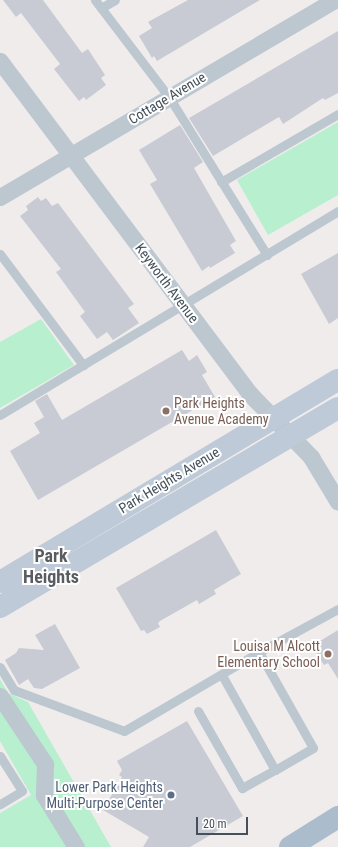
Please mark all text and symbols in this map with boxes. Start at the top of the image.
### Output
street label: Cottage Avenue [125,68,209,128]
street label: Keyworth Avenue [132,240,202,326]
place label: Park Heights Avenue Academy [174,395,269,428]
marker: Park Heights Avenue Academy [161,406,171,416]
street label: Park Heights Avenue [116,443,222,517]
district label: Park Heights [23,546,79,588]
place label: Louisa M Alcott Elementary School [217,638,320,670]
marker: Louisa M Alcott Elementary School [323,649,333,659]
place label: Lower Park Heights Multi-Purpose Center [46,779,163,812]
marker: Lower Park Heights Multi-Purpose Center [166,790,176,800]
scale bar [198,809,250,835]
text: 20 m [203,817,227,831]

